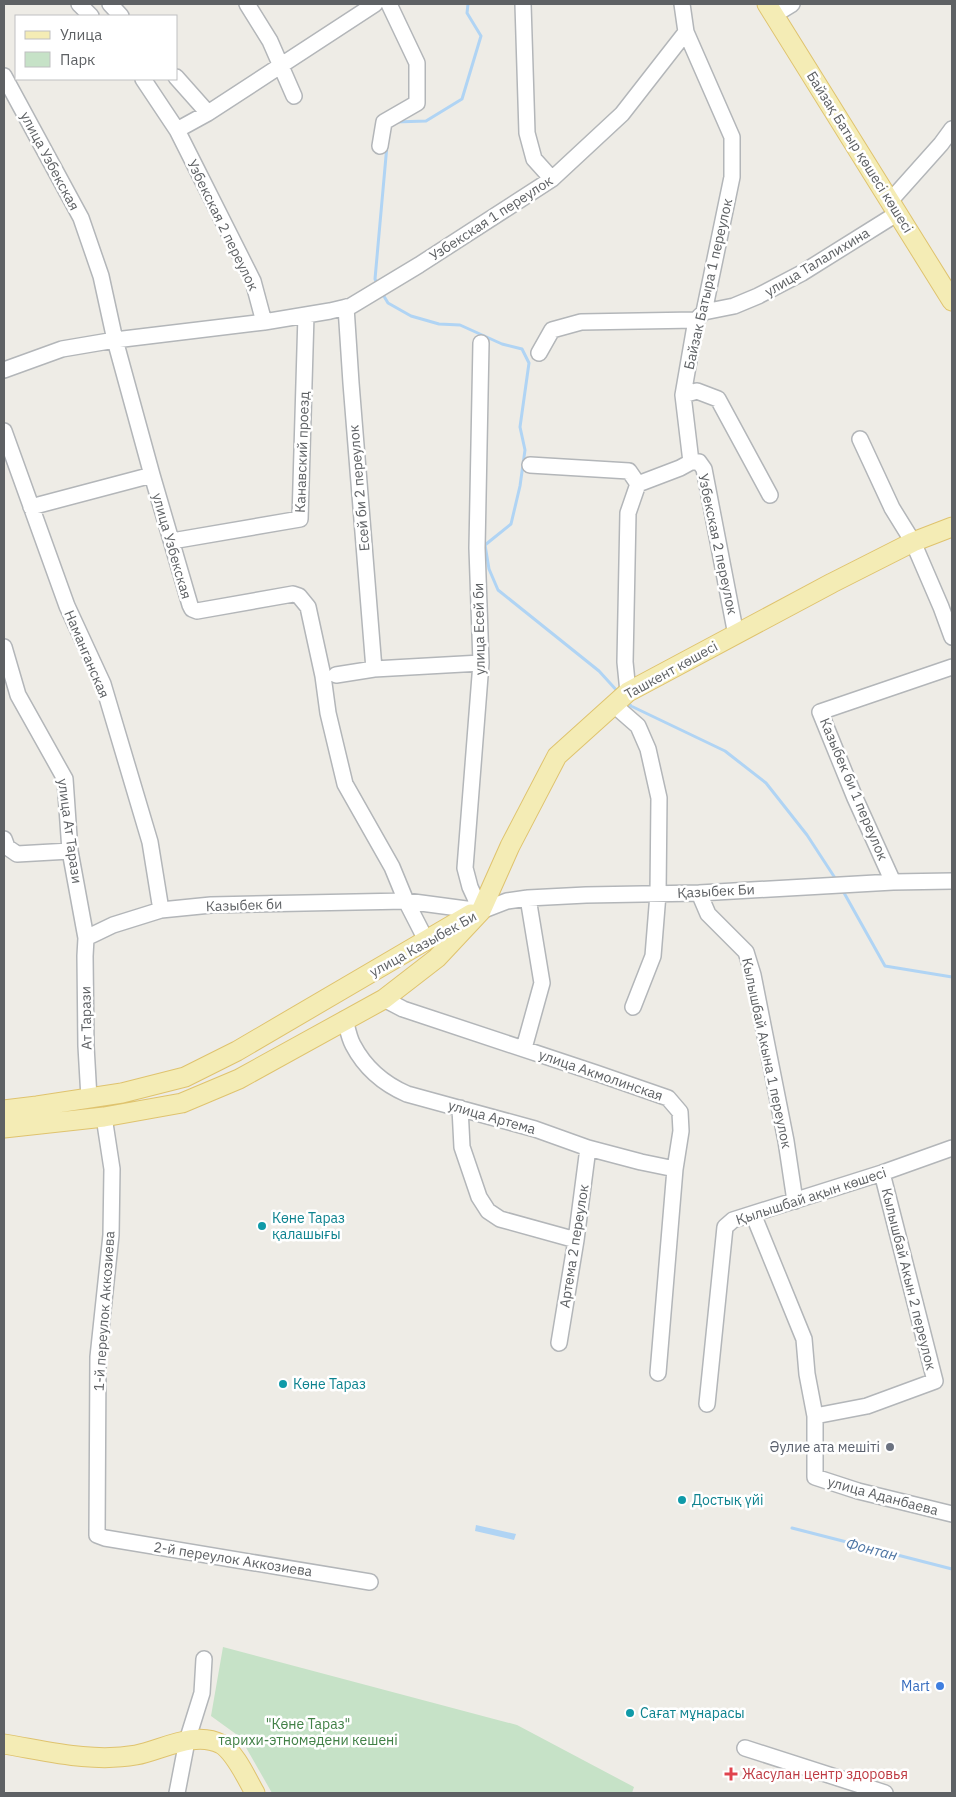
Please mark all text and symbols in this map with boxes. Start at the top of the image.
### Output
legend [15,15,178,80]
text: Улица [60,25,102,44]
text: Парк [60,50,95,69]
street label: Байзақ Батыр қөшесі көшесі [803,68,917,236]
street label: улица Узбекская [16,109,84,213]
street label: Узбекская 2 переулок [183,156,263,294]
street label: Узбекская 1 переулок [426,171,556,265]
street label: Байзак Батыра 1 переулок [680,196,737,371]
street label: улица Талалихина [761,223,873,300]
street label: Канавский проезд [291,391,313,513]
street label: Есей би 2 переулок [344,424,374,552]
street label: Узбекская 2 переулок [694,472,742,617]
street label: улица Узбекская [148,491,196,601]
street label: улица Есей би [469,583,489,675]
street label: Наманганская [60,607,114,701]
street label: Ташкент көшесі [621,637,721,703]
street label: Казыбек би 1 переулок [816,715,892,863]
street label: улица Ат Тарази [54,777,86,885]
street label: Қазыбек Би [677,880,755,902]
street label: Казыбек би [205,895,283,915]
street label: улица Казыбек Би [366,907,480,981]
street label: Кылышбай Акына 1 переулок [738,956,796,1150]
street label: Ат Тарази [76,986,96,1050]
street label: улица Акмолинская [537,1045,665,1105]
street label: улица Артема [446,1096,538,1138]
street label: Қылышбай ақын көшесі [733,1163,889,1229]
street label: Артема 2 переулок [555,1183,593,1309]
street label: Кылышбай Акын 2 переулок [878,1186,940,1372]
place label: Көне Тараз қалашығы [272,1209,345,1243]
marker: Көне Тараз қалашығы [256,1220,268,1232]
street label: 1-й переулок Аккозиева [89,1230,119,1392]
place label: Көне Тараз [293,1375,366,1393]
marker: Көне Тараз [277,1378,289,1390]
place label: Әулие ата мешіті [770,1438,880,1456]
marker: Әулие ата мешіті [884,1441,896,1453]
street label: улица Аданбаева [826,1473,941,1520]
place label: Достық үйі [692,1491,763,1509]
marker: Достық үйі [676,1494,688,1506]
water label: Фонтан [844,1533,900,1565]
street label: 2-й переулок Аккозиева [152,1538,314,1581]
place label: Mart [901,1677,930,1695]
marker: Mart [934,1680,946,1692]
place label: Сағат мұнарасы [640,1704,745,1722]
marker: Сағат мұнарасы [624,1707,636,1719]
park label: "Көне Тараз" тарихи-этномәдени кешені [218,1715,398,1749]
place label: Жасулан центр здоровья [742,1765,908,1783]
marker: Жасулан центр здоровья [724,1767,738,1781]

